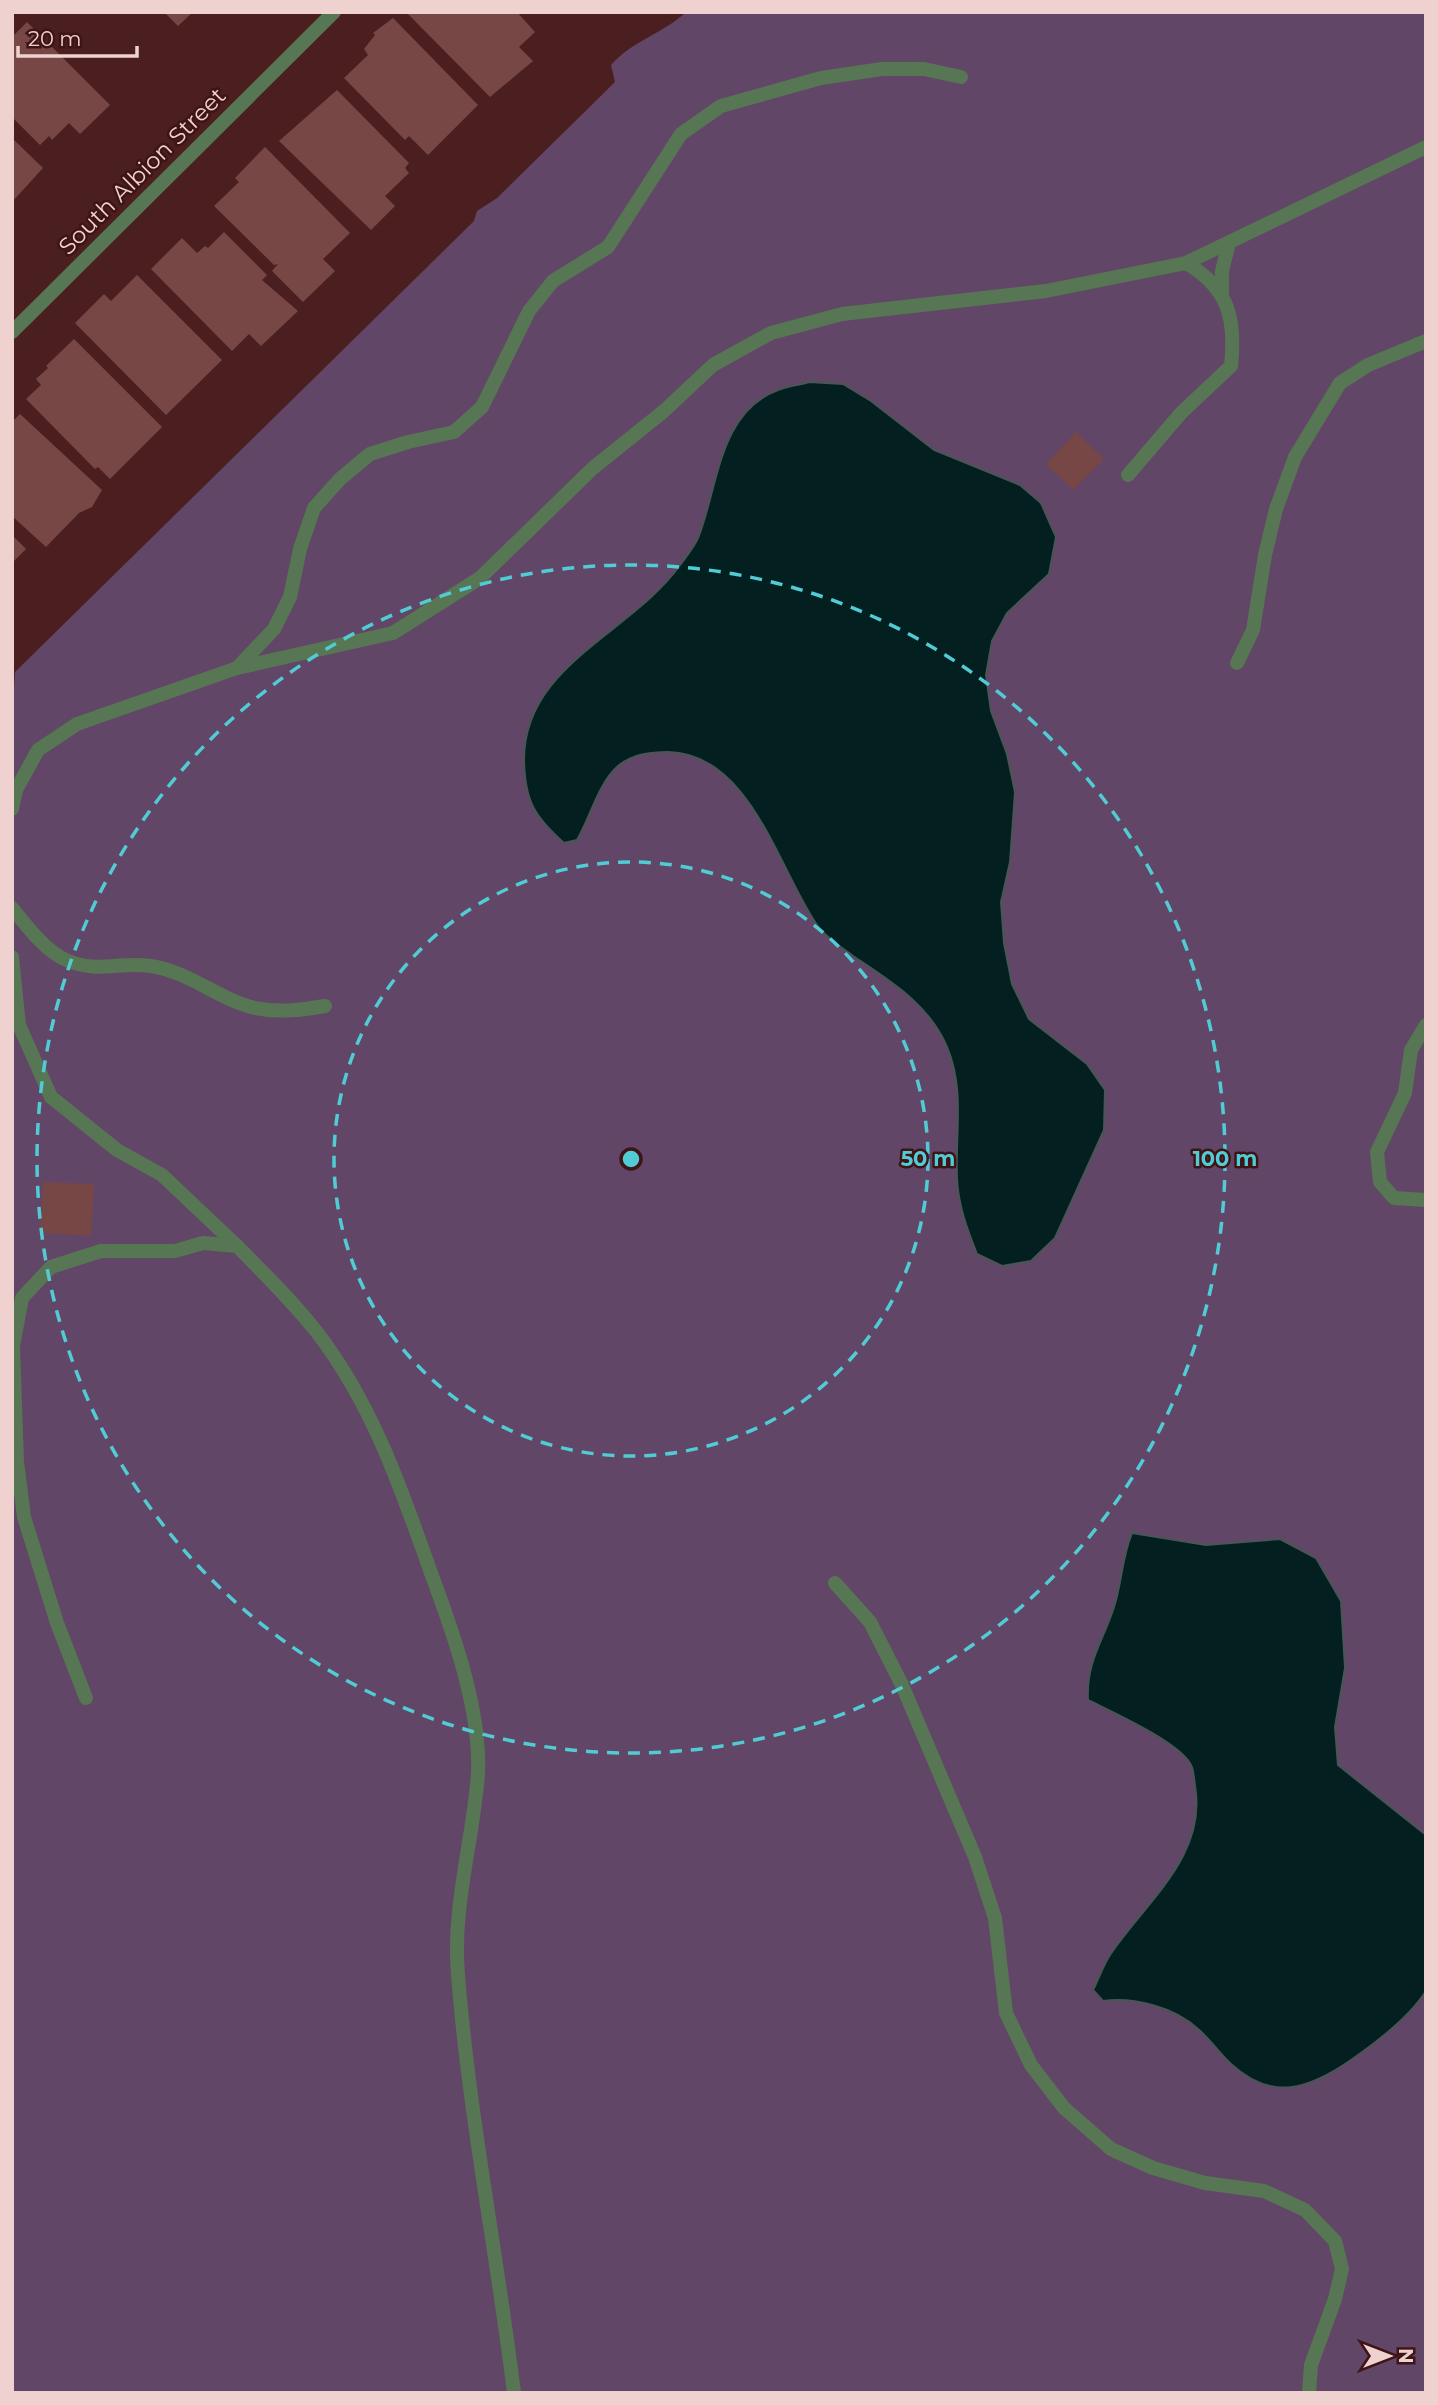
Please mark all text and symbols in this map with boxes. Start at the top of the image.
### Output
scale bar [18,14,136,58]
text: 20 m [28,26,82,51]
street label: South Albion Street [53,82,231,260]
text: 50 m [901,1146,955,1171]
text: 100 m [1193,1146,1257,1171]
centre of rings [619,1147,643,1171]
north arrow [1354,2321,1424,2391]
text: N [1394,2348,1417,2364]

